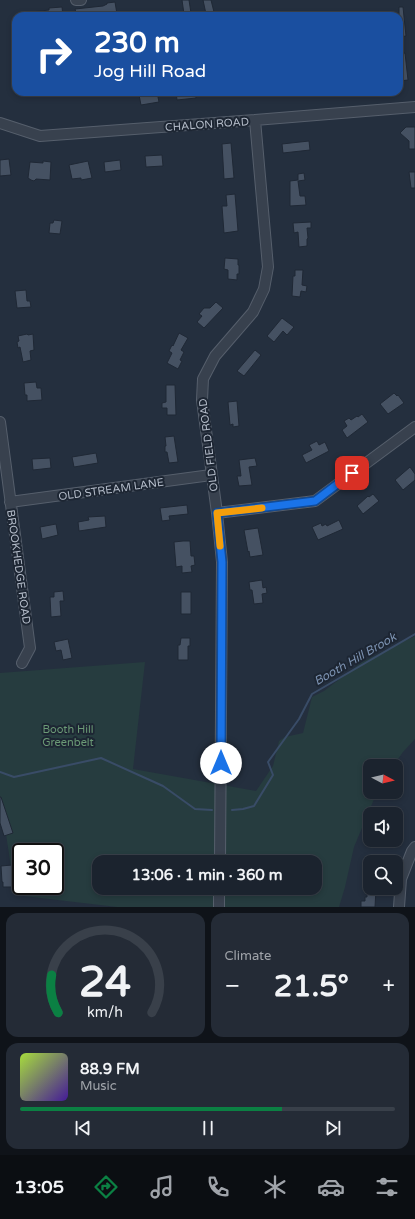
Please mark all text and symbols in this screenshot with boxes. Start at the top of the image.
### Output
text: 230 m [94,26,180,60]
icon: right [28,28,80,80]
text: Jog Hill Road [94,60,206,82]
street label: CHALON ROAD [165,115,249,134]
street label: OLD FIELD ROAD [196,398,221,492]
pin [335,456,369,490]
icon: arrive [341,462,363,484]
street label: OLD STREAM LANE [58,476,165,503]
street label: BROOKHEDGE ROAD [4,509,33,625]
water label: Booth Hill Brook [311,629,400,688]
park label: Booth Hill Greenbelt [42,723,94,749]
position arrow [200,742,242,784]
north arrow [363,759,403,799]
map controls [363,759,403,895]
button: sound [363,807,403,847]
speed limit sign: 30 [12,843,64,895]
button: search [363,855,403,895]
text: 13:06 · 1 min · 360 m [132,866,282,884]
text: Climate [225,948,271,964]
text: 24 [79,958,131,1008]
text: 21.5° [274,968,349,1005]
text: − [225,973,240,999]
text: + [383,973,395,999]
text: km/h [87,1004,123,1021]
text: 88.9 FM [80,1060,140,1078]
text: Music [80,1078,117,1094]
icon: previous [72,1117,94,1139]
icon: pause [197,1117,219,1139]
icon: next [322,1117,344,1139]
icon: directions [92,1173,120,1201]
icon: music [148,1173,176,1201]
icon: phone [204,1173,232,1201]
icon: climate [261,1173,289,1201]
icon: car [317,1173,345,1201]
icon: filters [373,1173,401,1201]
text: 13:05 [14,1176,64,1198]

